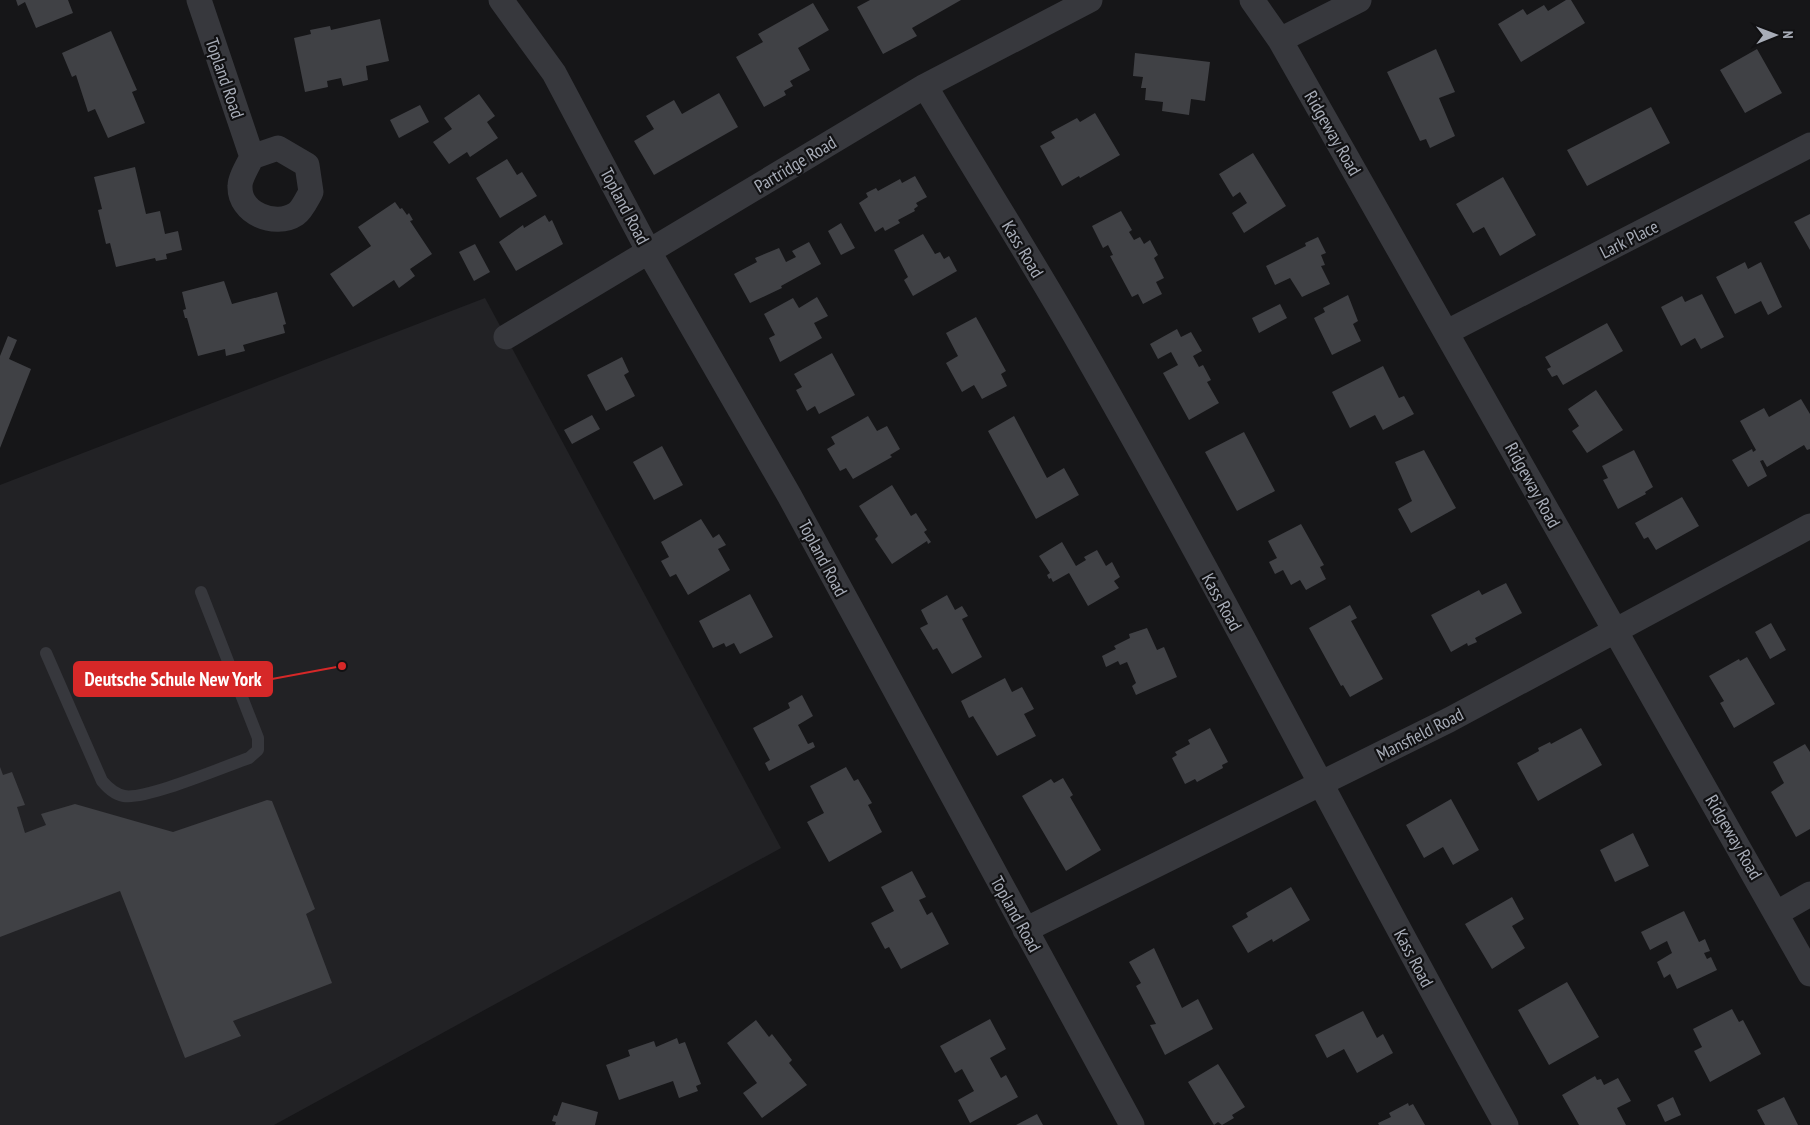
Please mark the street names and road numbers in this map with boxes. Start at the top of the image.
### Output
street label: Topland Road [201,35,249,121]
street label: Ridgeway Road [1300,87,1366,179]
street label: Partridge Road [750,131,840,197]
street label: Topland Road [595,164,655,248]
street label: Lark Place [1596,215,1662,263]
street label: Kass Road [997,216,1049,282]
street label: Ridgeway Road [1500,438,1566,532]
street label: Topland Road [793,516,853,600]
street label: Kass Road [1197,569,1247,635]
street label: Mansfield Road [1373,702,1467,766]
street label: Ridgeway Road [1701,791,1767,883]
street label: Topland Road [986,872,1046,956]
street label: Kass Road [1389,925,1439,991]

